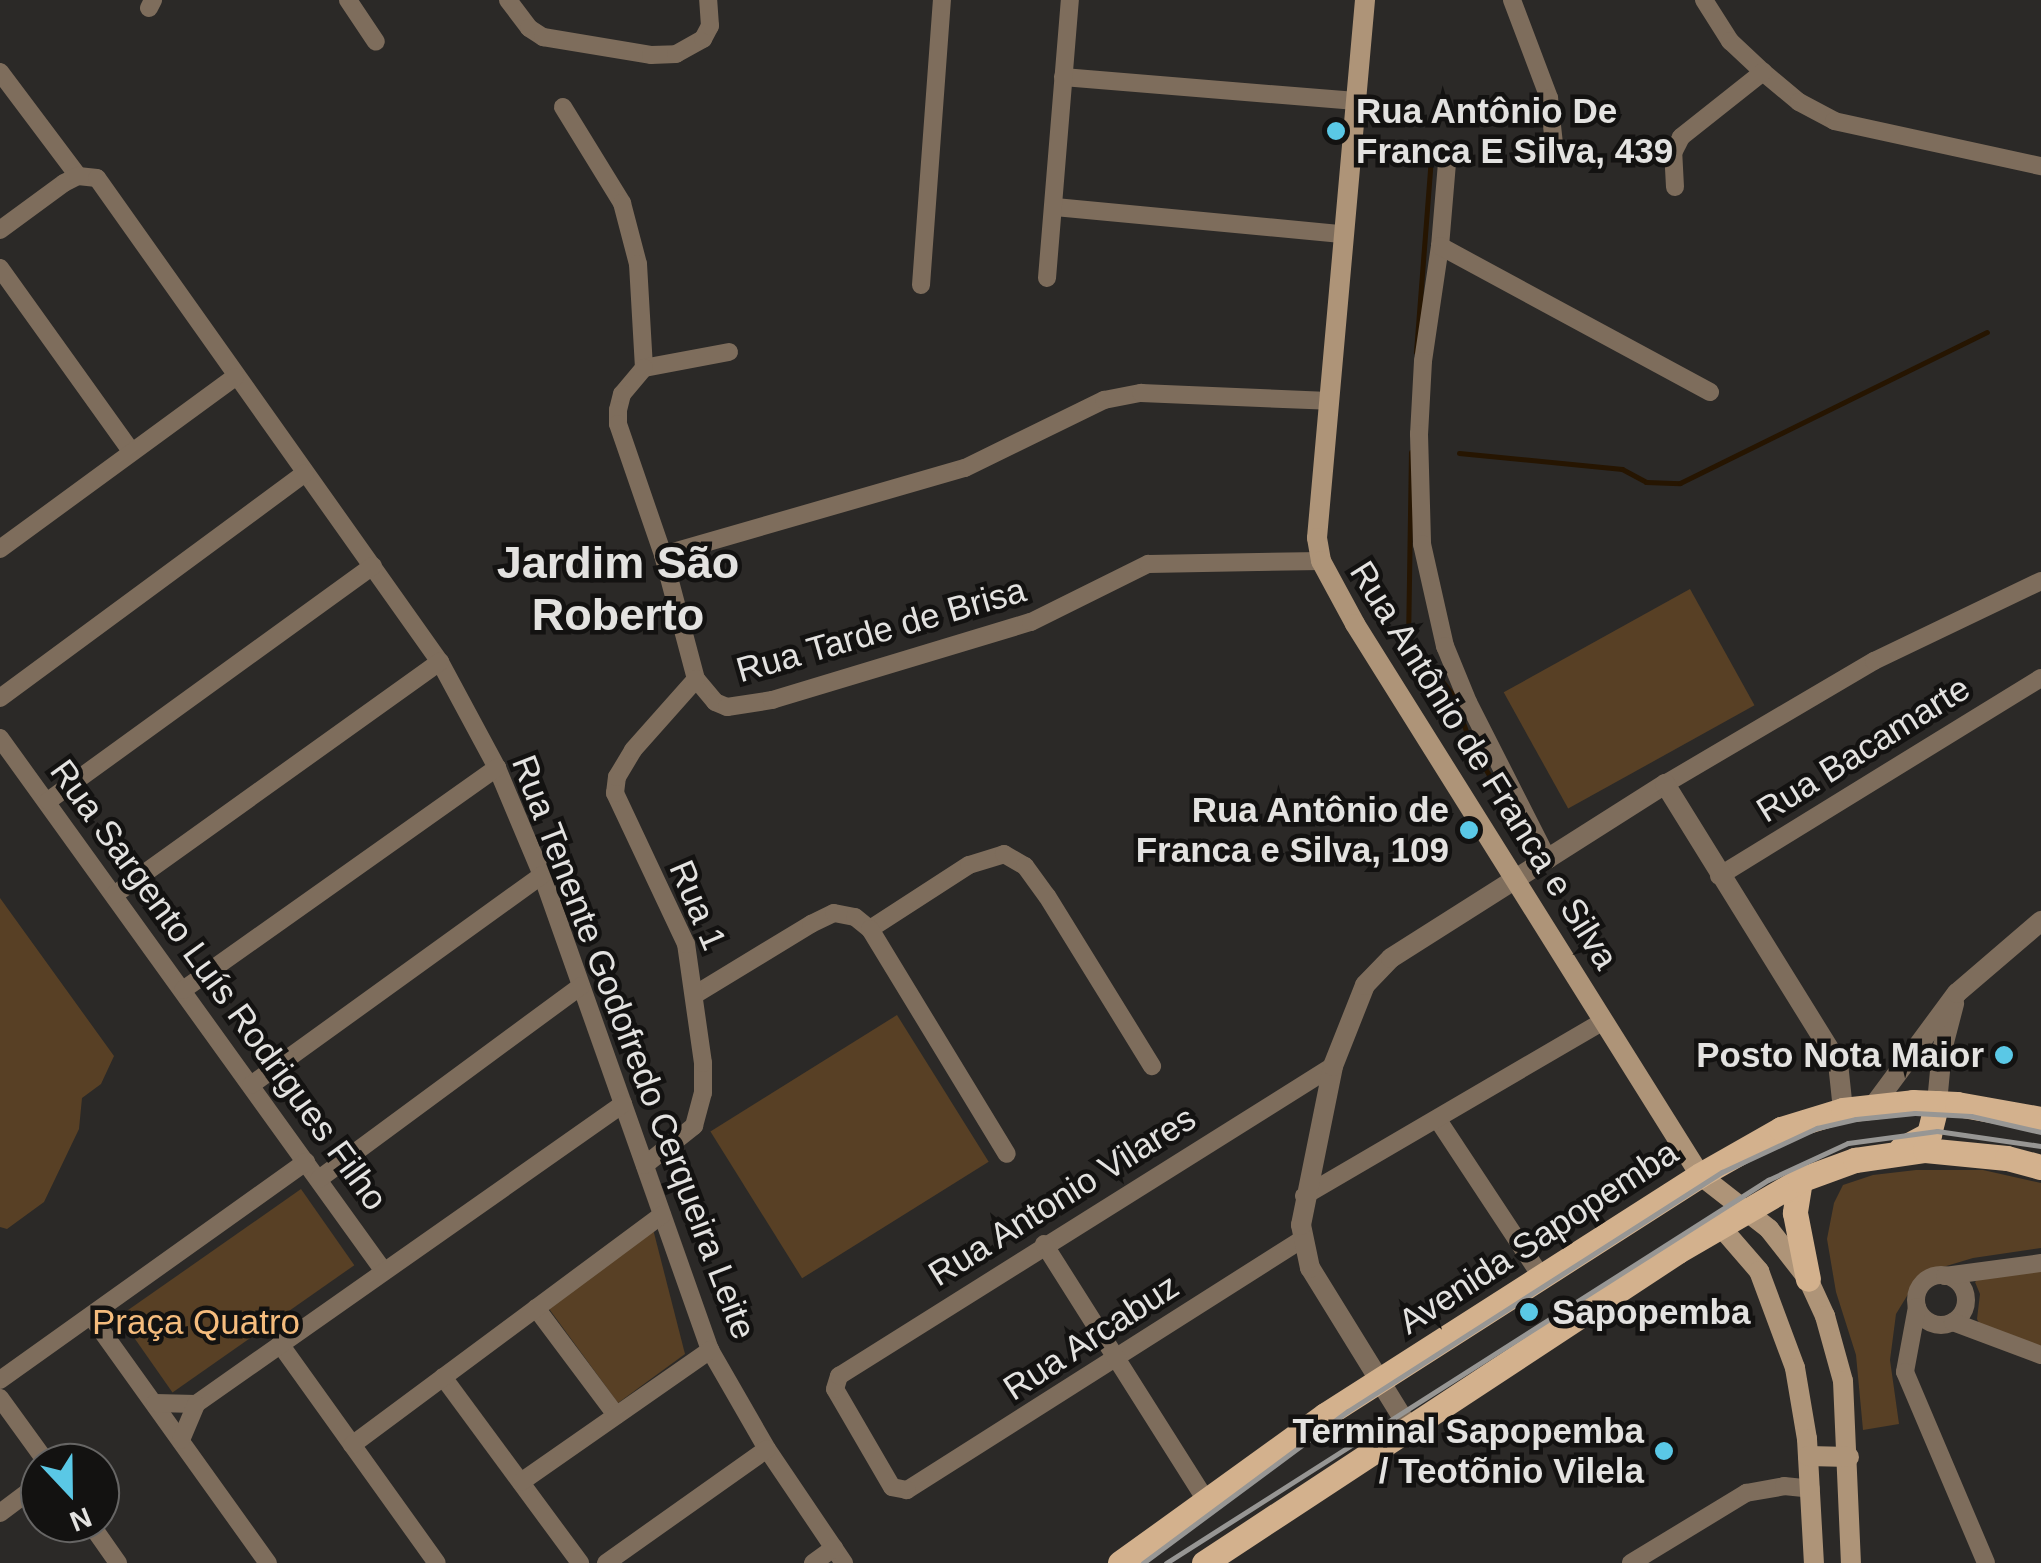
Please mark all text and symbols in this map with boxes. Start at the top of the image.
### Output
place label: Rua Antônio De Franca E Silva, 439 [1356,90,1673,172]
marker: Rua Antônio De Franca E Silva, 439 [1325,120,1347,142]
district label: Jardim São Roberto [497,536,739,642]
street label: Rua Antônio de Franca e Silva [1340,553,1628,977]
street label: Rua Tarde de Brisa [731,569,1031,691]
street label: Rua Bacamarte [1749,667,1977,831]
street label: Rua Tenente Godofredo Cerqueira Leite [503,749,765,1345]
street label: Rua Sargento Luís Rodrigues Filho [41,752,397,1218]
place label: Rua Antônio de Franca e Silva, 109 [1136,789,1449,871]
marker: Rua Antônio de Franca e Silva, 109 [1458,819,1480,841]
street label: Rua 1 [660,854,736,956]
place label: Posto Nota Maior [1696,1034,1984,1076]
marker: Posto Nota Maior [1993,1044,2015,1066]
street label: Rua Antonio Vilares [920,1096,1204,1296]
street label: Avenida Sapopemba [1391,1131,1685,1343]
street label: Rua Arcabuz [995,1264,1187,1410]
place label: Sapopemba [1552,1291,1750,1333]
marker: Sapopemba [1516,1299,1542,1325]
park label: Praça Quatro [92,1301,300,1343]
place label: Terminal Sapopemba / Teotõnio Vilela [1293,1410,1644,1492]
marker: Terminal Sapopemba / Teotõnio Vilela [1653,1440,1675,1462]
north arrow [20,1443,120,1543]
text: N [65,1501,96,1538]

